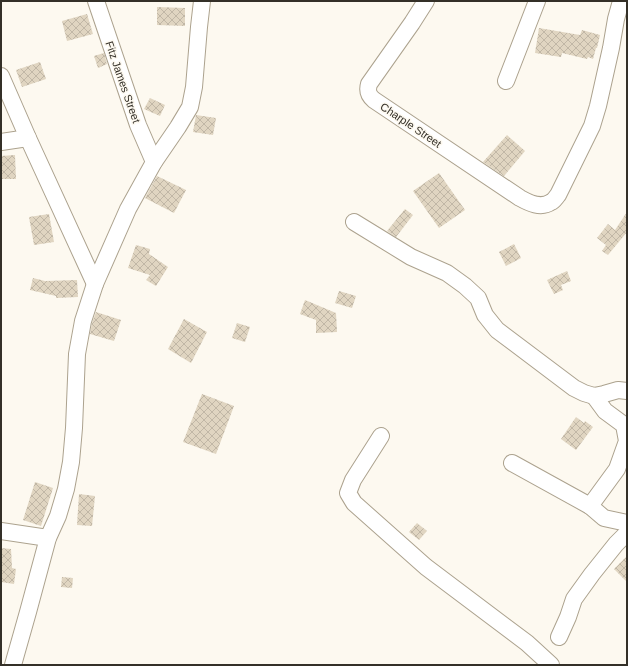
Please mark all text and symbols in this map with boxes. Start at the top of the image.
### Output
street label: Fitz James Street [103,40,143,124]
street label: Charple Street [378,100,444,150]

